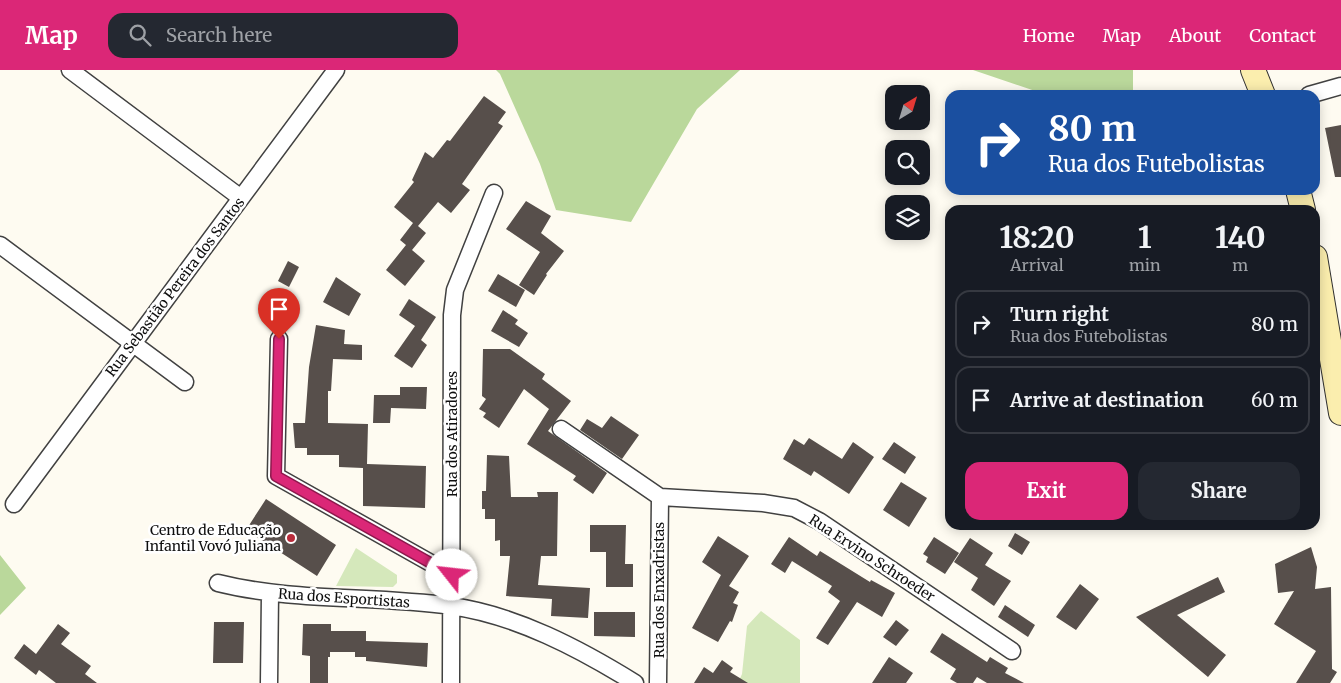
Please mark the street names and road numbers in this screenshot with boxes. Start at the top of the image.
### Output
street label: Rua Sebastião Pereira dos Santos [102,194,248,380]
street label: Rua dos Atiradores [443,371,461,497]
street label: Rua Ervino Schroeder [806,511,938,605]
street label: Rua dos Enxadristas [650,522,668,658]
street label: Rua dos Esportistas [277,584,411,612]

